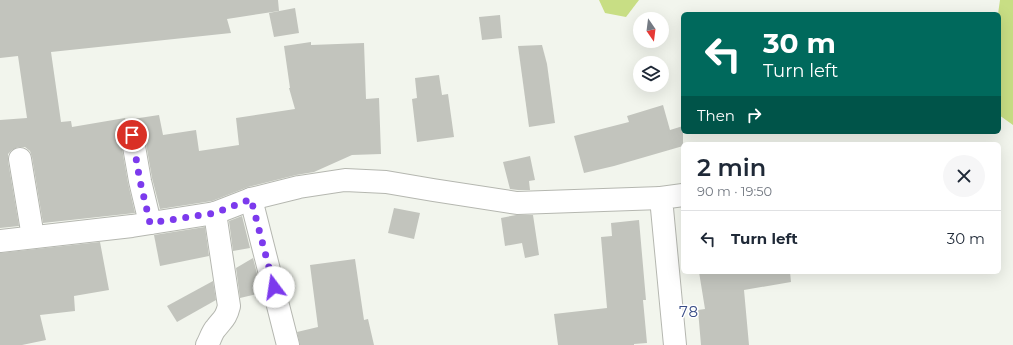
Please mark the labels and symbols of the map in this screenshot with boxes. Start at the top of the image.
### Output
north arrow [633,12,669,48]
pin [115,118,149,152]
position arrow [253,266,295,308]
district label: 78 [679,302,699,321]

